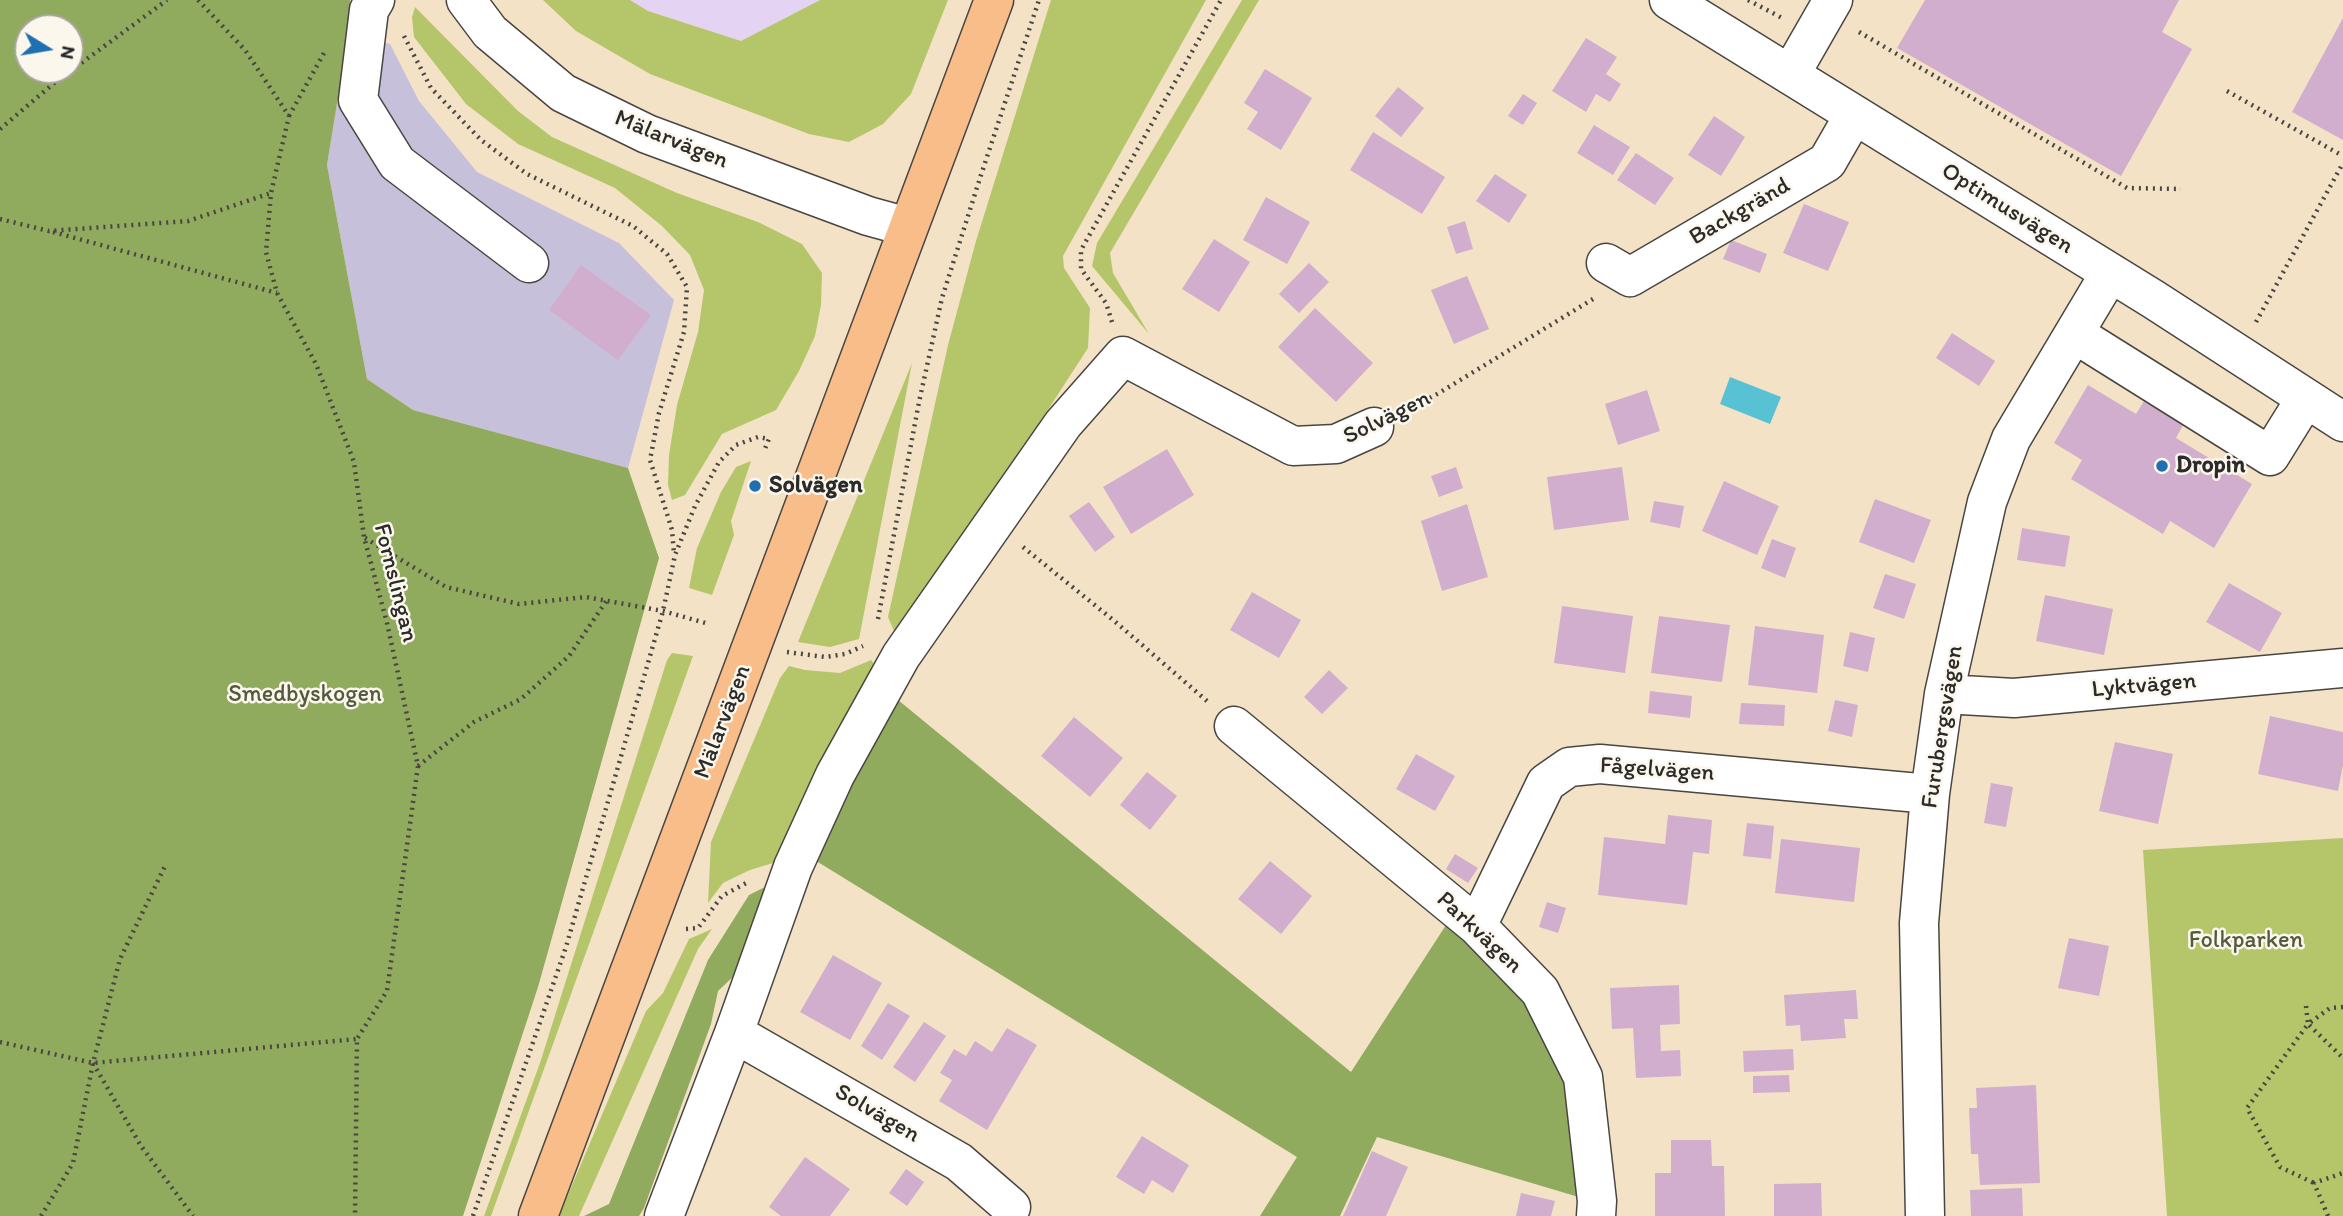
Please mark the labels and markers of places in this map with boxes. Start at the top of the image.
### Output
place label: Dropin [2176,452,2245,480]
marker: Dropin [2154,458,2170,474]
place label: Solvägen [769,472,862,500]
marker: Solvägen [747,478,763,494]

